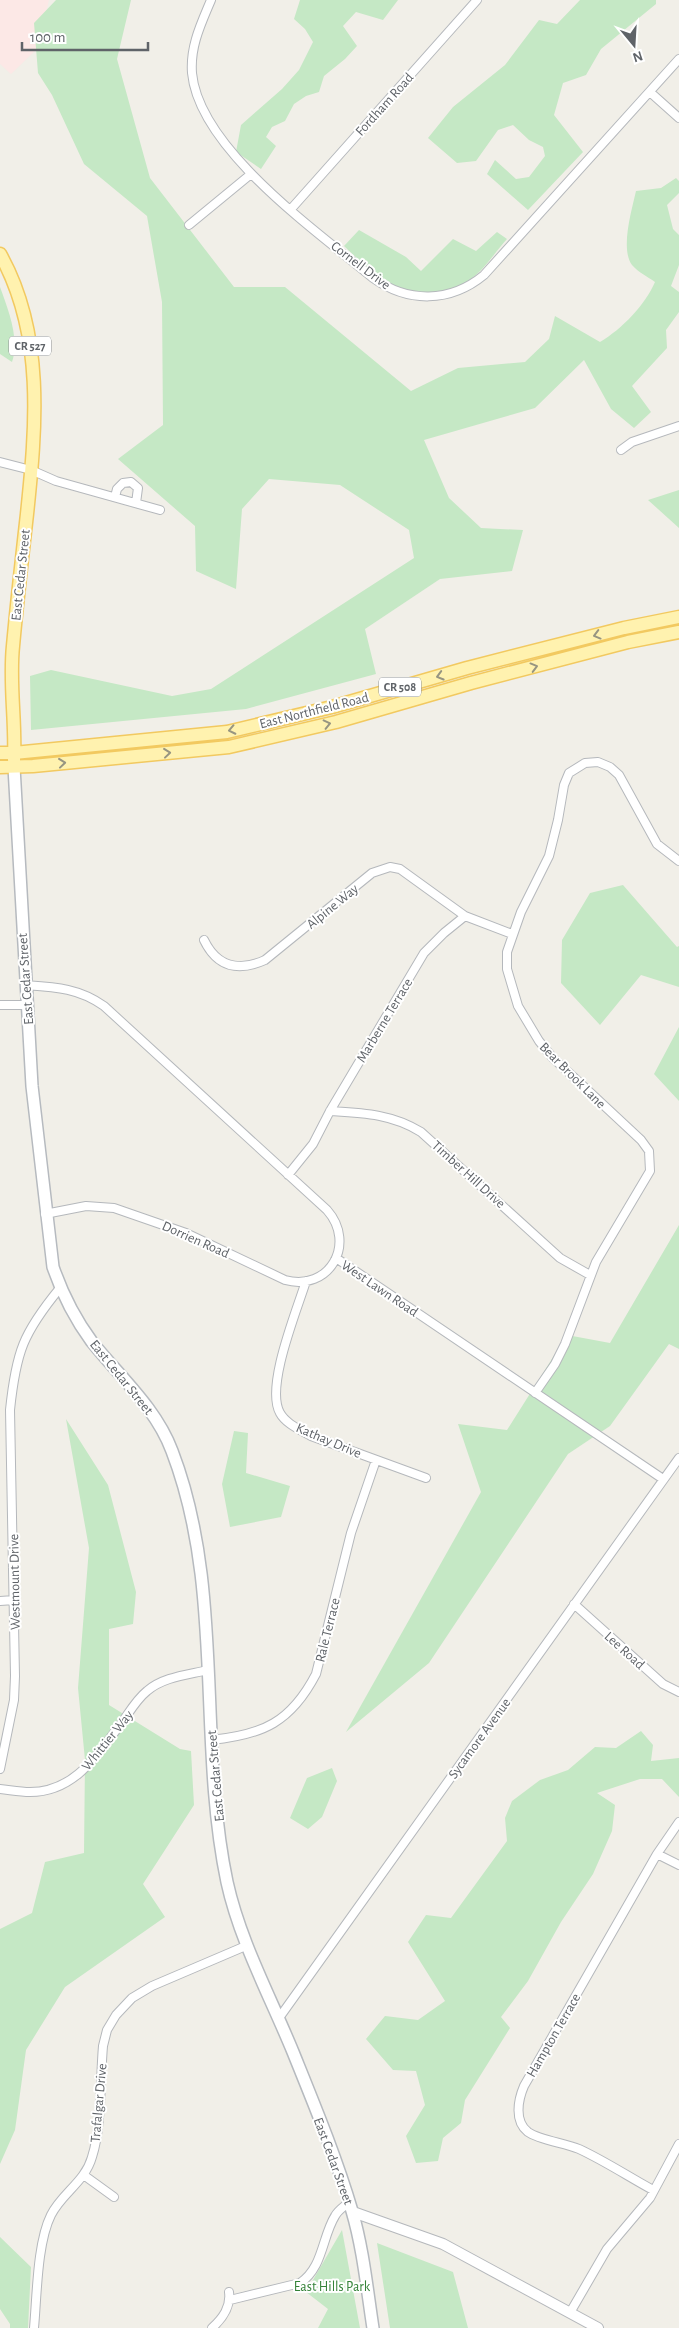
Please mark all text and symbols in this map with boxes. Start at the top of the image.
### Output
scale bar [22,20,149,52]
north arrow [609,20,659,70]
text: 100 m [30,30,65,45]
text: N [631,48,645,65]
street label: Fordham Road [353,71,416,139]
street label: Cornell Drive [328,239,393,293]
road number: CR 527 [9,336,51,356]
street label: East Cedar Street [9,528,33,621]
one-way arrow [594,629,602,639]
one-way arrow [530,662,538,672]
one-way arrow [436,670,444,681]
road number: CR 508 [379,678,421,696]
street label: East Northfield Road [258,691,370,731]
one-way arrow [322,719,331,730]
one-way arrow [228,725,237,735]
one-way arrow [164,748,172,759]
one-way arrow [59,758,67,769]
street label: Alpine Way [304,882,361,932]
street label: East Cedar Street [16,932,36,1025]
street label: Marberne Terrace [354,976,415,1065]
street label: Bear Brook Lane [537,1040,608,1111]
street label: Timber Hill Drive [429,1138,508,1211]
street label: Dorrien Road [160,1219,231,1261]
street label: West Lawn Road [339,1258,420,1320]
street label: East Cedar Street [87,1338,156,1418]
street label: Kathay Drive [294,1421,363,1461]
street label: Westmount Drive [7,1534,23,1630]
street label: Rale Terrace [313,1597,343,1664]
street label: Lee Road [602,1629,647,1672]
street label: Sycamore Avenue [446,1696,514,1781]
street label: Whittier Way [79,1708,136,1773]
street label: East Cedar Street [205,1729,227,1822]
street label: Hampton Terrace [524,1991,583,2080]
street label: Trafalgar Drive [89,2063,109,2143]
street label: East Cedar Street [311,2116,356,2207]
park label: East Hills Park [294,2280,371,2294]

